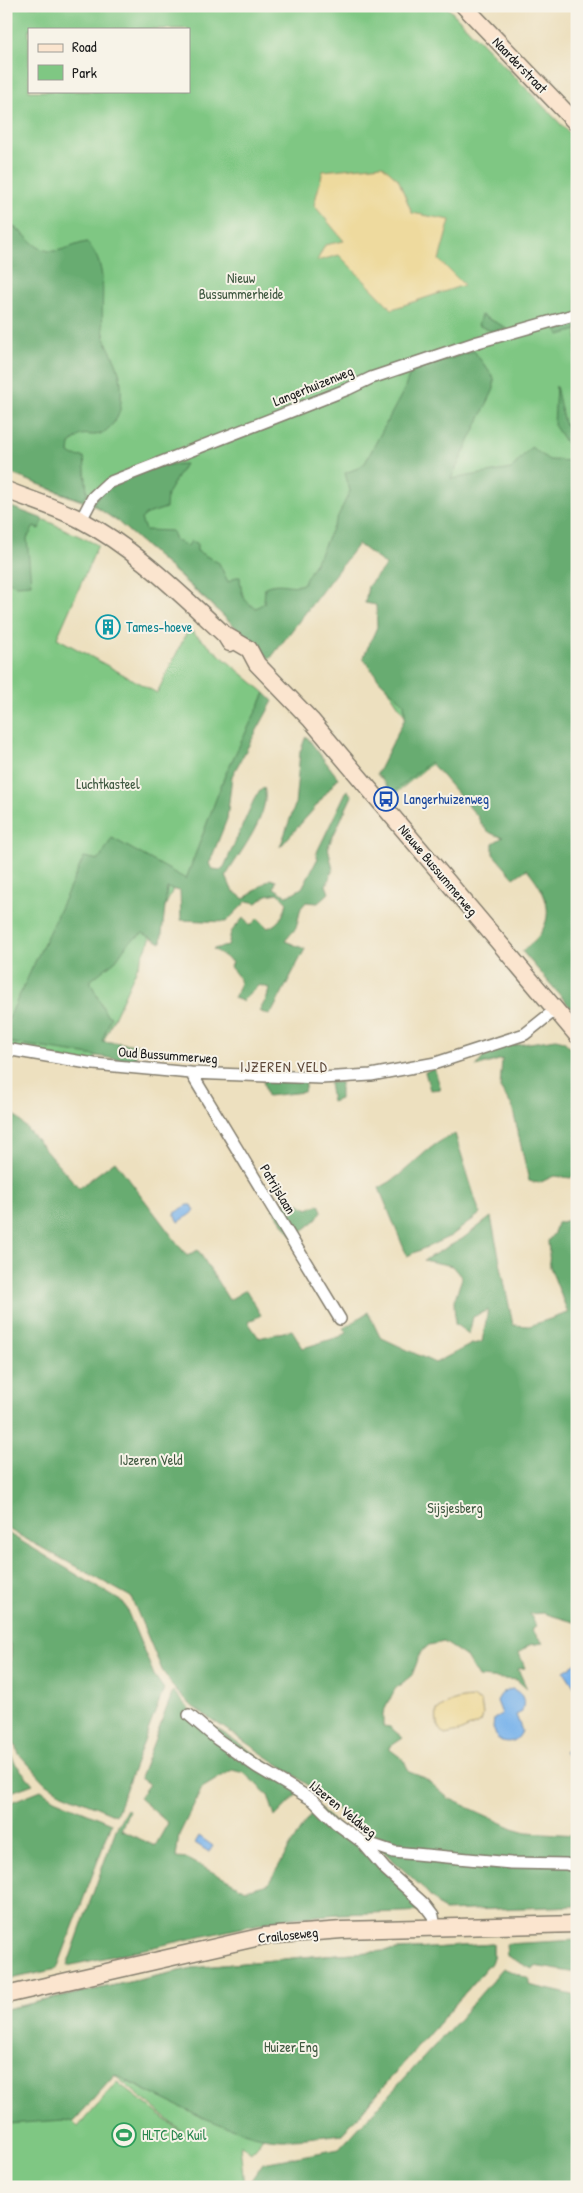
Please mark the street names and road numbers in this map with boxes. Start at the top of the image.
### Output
street label: Naarderstraat [489,32,552,97]
street label: Langerhuizenweg [270,361,356,411]
street label: Nieuwe Bussummerweg [394,820,482,920]
street label: Oud Bussummerweg [118,1042,218,1068]
street label: Patrijslaan [255,1160,301,1218]
street label: IJzeren Veldweg [305,1776,381,1842]
street label: Crailoseweg [257,1922,319,1948]

